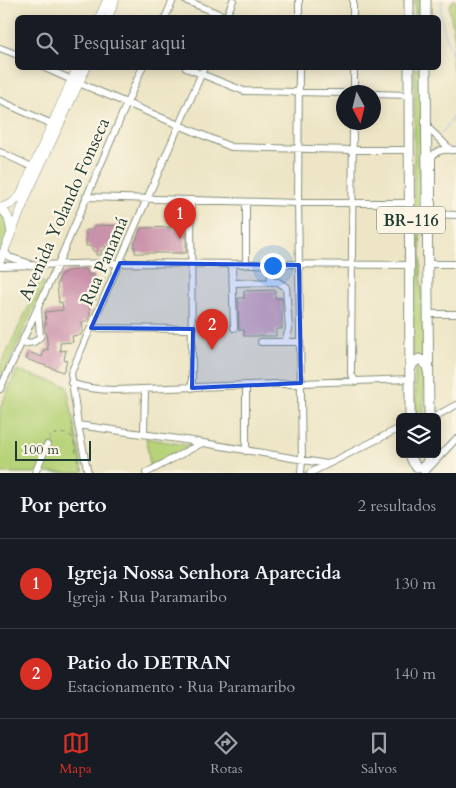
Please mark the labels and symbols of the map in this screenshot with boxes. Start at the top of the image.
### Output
north arrow [336,85,381,130]
street label: Avenida Yolando Fonseca [13,114,116,305]
pin: 1 [164,198,196,239]
road number: BR-116 [377,206,445,234]
street label: Rua Panamá [75,213,134,310]
your location [260,253,286,279]
pin: 2 [196,309,228,350]
scale bar [15,438,91,461]

